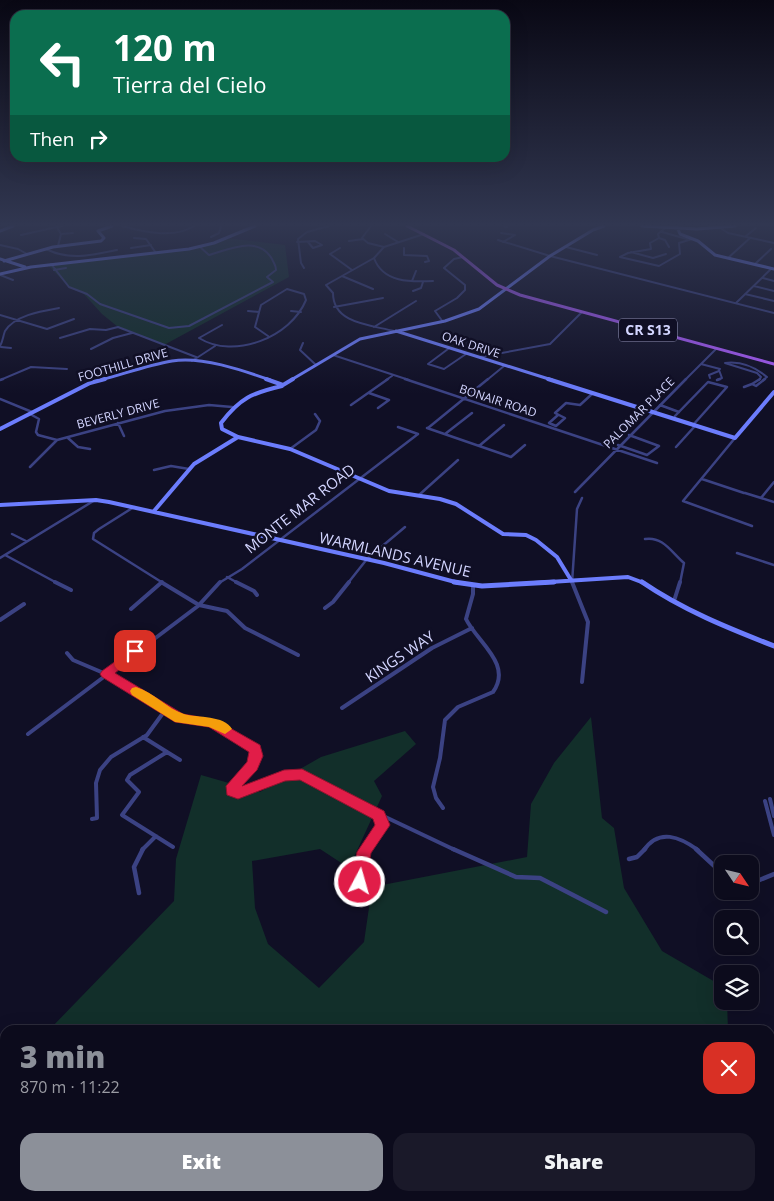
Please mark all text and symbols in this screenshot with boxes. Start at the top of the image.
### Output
text: 120 m [113,24,217,71]
icon: left [30,30,95,95]
text: Tierra del Cielo [113,69,267,99]
icon: right [84,125,112,153]
text: Then [30,126,74,152]
road number: CR S13 [619,318,677,342]
street label: OAK DRIVE [440,327,503,362]
street label: FOOTHILL DRIVE [76,344,170,385]
street label: PALOMAR PLACE [599,373,678,452]
street label: BONAIR ROAD [457,380,539,421]
street label: BEVERLY DRIVE [75,394,161,433]
street label: MONTE MAR ROAD [240,459,358,557]
street label: WARMLANDS AVENUE [317,527,473,581]
street label: KINGS WAY [361,625,438,687]
pin [114,630,156,672]
icon: arrive [121,637,149,665]
position arrow [333,855,385,907]
north arrow [714,855,759,900]
map controls [714,855,759,1010]
button: search [714,910,759,955]
button: layers [714,965,759,1010]
text: 3 min [20,1036,105,1077]
button: close [703,1042,755,1094]
text: 870 m · 11:22 [20,1076,120,1098]
button: Exit [20,1133,383,1191]
button: Share [393,1133,755,1191]

